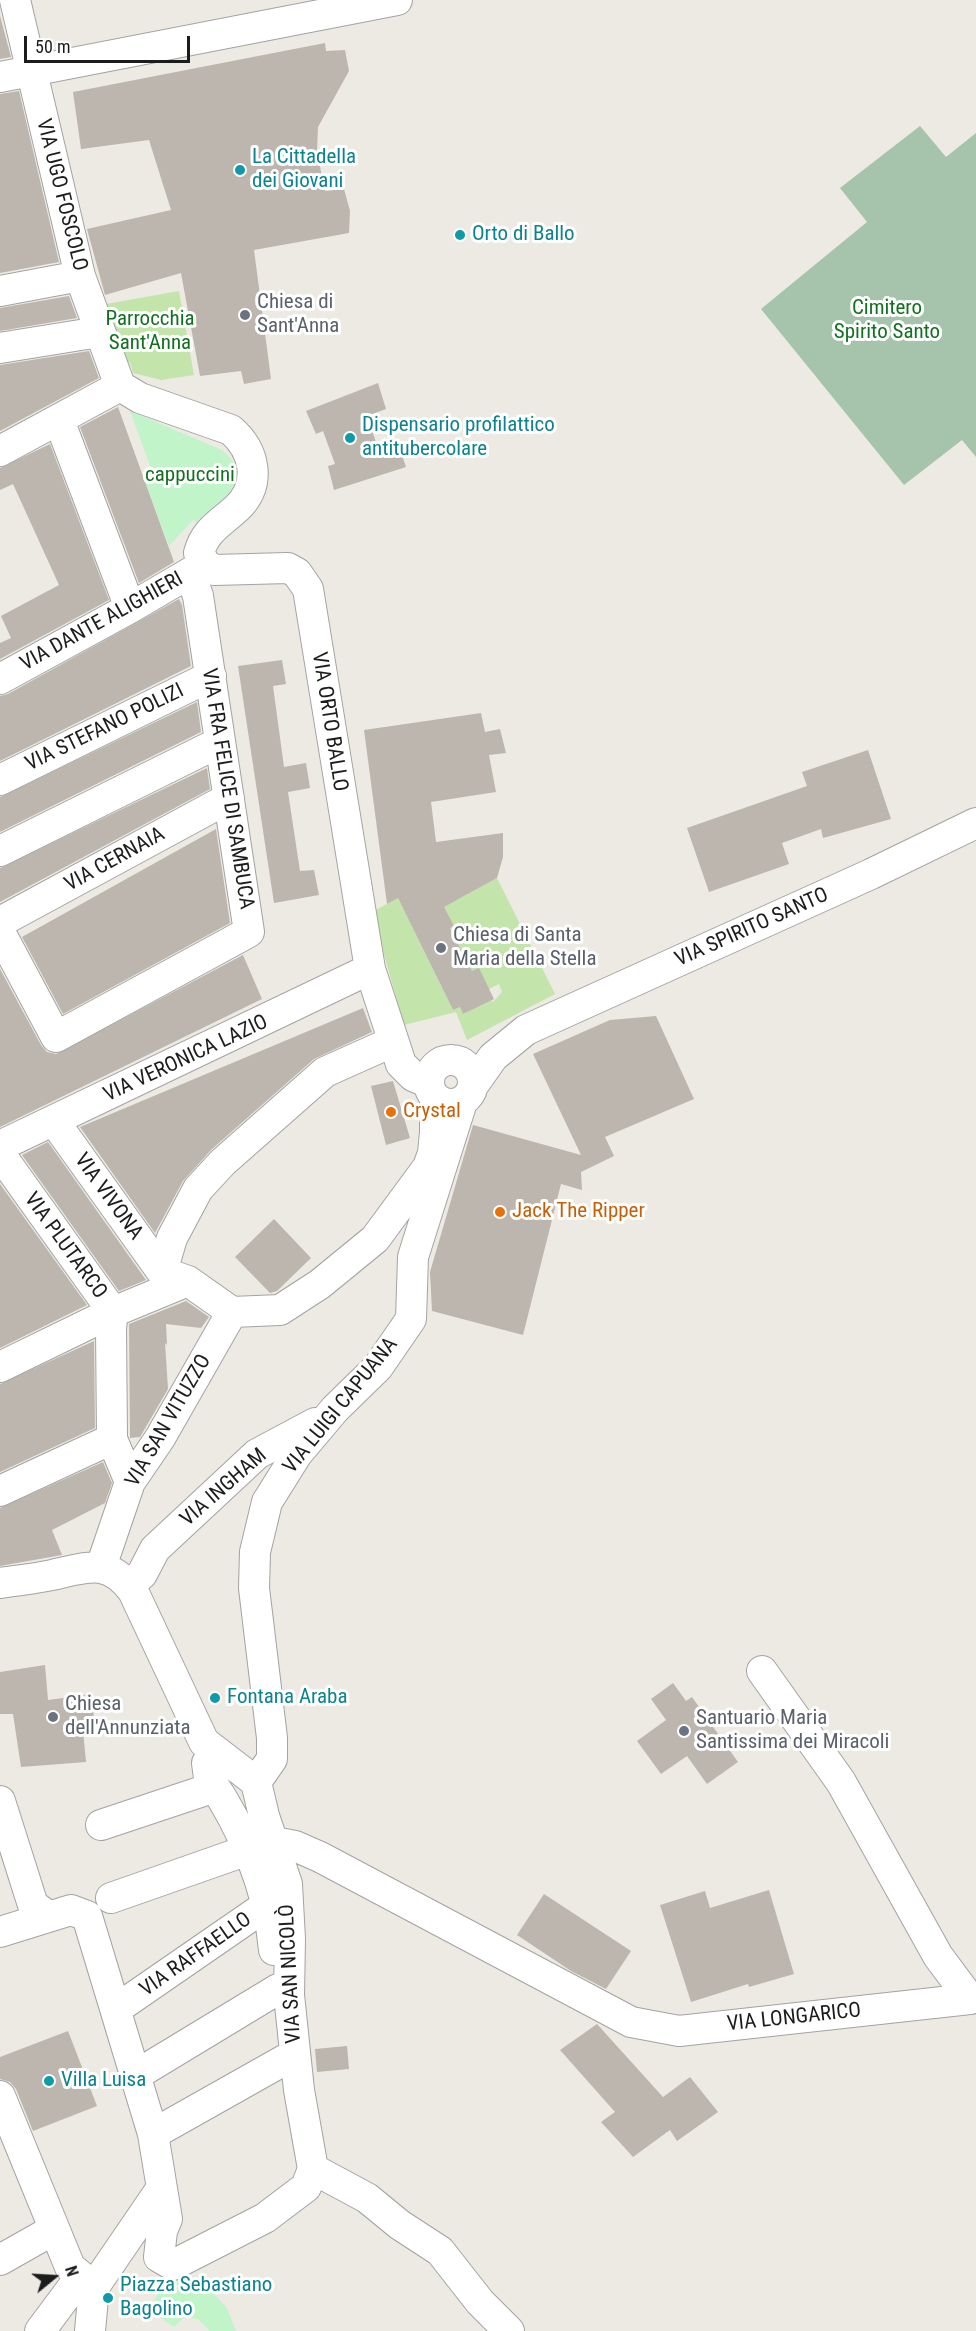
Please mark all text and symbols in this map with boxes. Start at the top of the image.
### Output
scale bar [27,24,194,62]
text: 50 m [35,36,70,57]
street label: VIA UGO FOSCOLO [30,116,92,274]
place label: La Cittadella dei Giovani [252,145,356,195]
marker: La Cittadella dei Giovani [233,163,247,177]
place label: Orto di Ballo [472,222,575,248]
marker: Orto di Ballo [453,228,467,242]
place label: Chiesa di Sant'Anna [257,290,339,340]
park label: Cimitero Spirito Santo [834,296,940,346]
park label: Parrocchia Sant'Anna [105,307,195,357]
marker: Chiesa di Sant'Anna [238,308,252,322]
place label: Dispensario profilattico antitubercolare [362,413,555,463]
marker: Dispensario profilattico antitubercolare [343,431,357,445]
park label: cappuccini [145,463,235,489]
street label: VIA DANTE ALIGHIERI [16,567,188,677]
street label: VIA ORTO BALLO [306,651,352,793]
street label: VIA FRA FELICE DI SAMBUCA [196,667,258,911]
street label: VIA STEFANO POLIZI [22,679,188,777]
street label: VIA CERNAIA [61,822,169,898]
street label: VIA SPIRITO SANTO [671,883,833,973]
place label: Chiesa di Santa Maria della Stella [453,923,596,973]
marker: Chiesa di Santa Maria della Stella [434,941,448,955]
street label: VIA VERONICA LAZIO [100,1010,272,1108]
place label: Crystal [403,1099,461,1125]
marker: Crystal [384,1105,398,1119]
street label: VIA VIVONA [68,1149,148,1245]
street label: VIA PLUTARCO [18,1188,112,1304]
place label: Jack The Ripper [512,1199,645,1225]
marker: Jack The Ripper [493,1205,507,1219]
street label: VIA LUIGI CAPUANA [278,1333,404,1479]
street label: VIA SAN VITUZZO [121,1350,217,1492]
street label: VIA INGHAM [176,1444,272,1532]
place label: Fontana Araba [227,1685,347,1711]
marker: Fontana Araba [208,1691,222,1705]
place label: Chiesa dell'Annunziata [65,1692,190,1742]
place label: Santuario Maria Santissima dei Miracoli [696,1706,889,1756]
marker: Chiesa dell'Annunziata [46,1710,60,1724]
marker: Santuario Maria Santissima dei Miracoli [677,1724,691,1738]
street label: VIA SAN NICOLÒ [275,1904,307,2044]
street label: VIA RAFFAELLO [135,1907,257,2003]
street label: VIA LONGARICO [726,1998,862,2038]
place label: Villa Luisa [61,2068,146,2094]
marker: Villa Luisa [42,2074,56,2088]
north arrow [24,2247,84,2307]
text: N [61,2264,82,2279]
place label: Piazza Sebastiano Bagolino [120,2273,272,2323]
marker: Piazza Sebastiano Bagolino [101,2291,115,2305]

